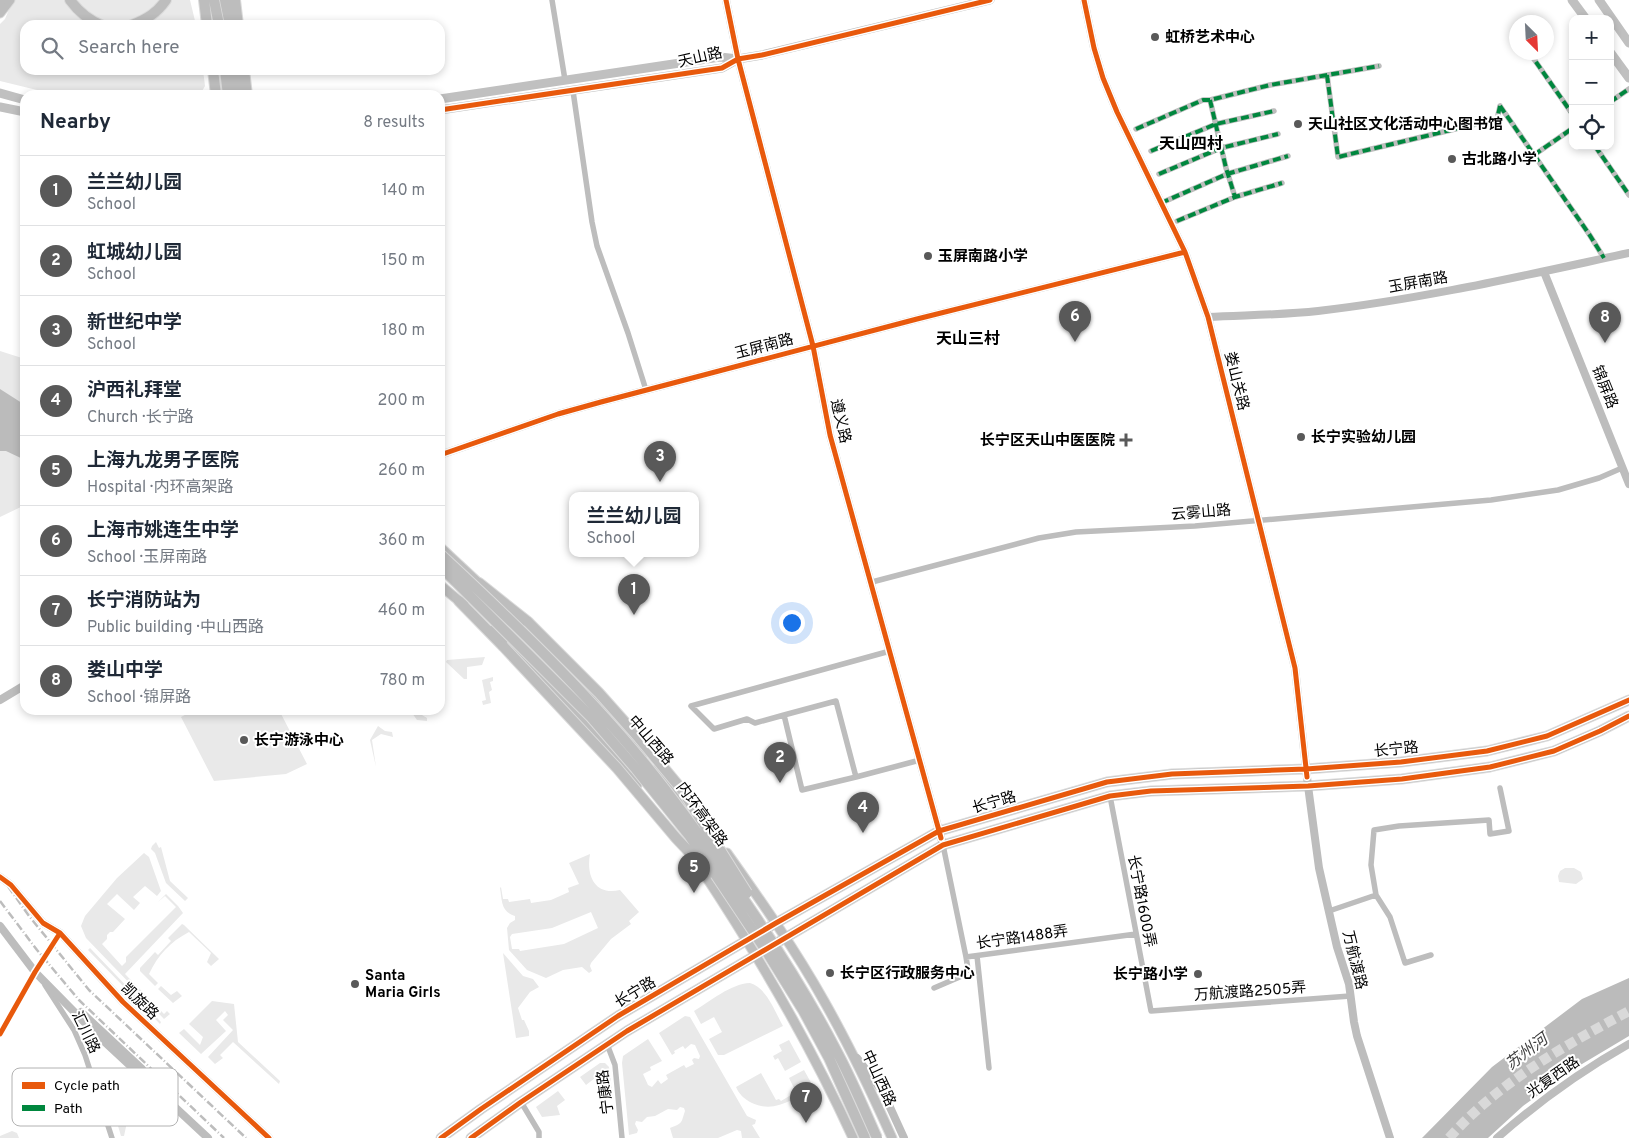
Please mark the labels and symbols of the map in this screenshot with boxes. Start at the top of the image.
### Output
north arrow [1509,15,1554,60]
place label: 虹桥艺术中心 [1165,29,1255,48]
marker: 虹桥艺术中心 [1149,31,1161,43]
street label: 天山路 [676,44,724,73]
place label: 天山社区文化活动中心图书馆 [1308,115,1503,135]
marker: 天山社区文化活动中心图书馆 [1292,118,1304,130]
district label: 天山四村 [1159,134,1223,155]
place label: 古北路小学 [1462,150,1537,170]
marker: 古北路小学 [1446,153,1458,165]
place label: 玉屏南路小学 [938,247,1028,267]
marker: 玉屏南路小学 [922,250,934,262]
street label: 玉屏南路 [1387,269,1449,298]
pin: 6 [1059,301,1091,342]
pin: 8 [1589,302,1621,343]
district label: 天山三村 [936,329,1000,350]
street label: 玉屏南路 [733,331,796,364]
street label: 娄山关路 [1219,350,1252,413]
street label: 锦屏路 [1586,363,1621,412]
street label: 遵义路 [825,397,854,445]
place label: 长宁实验幼儿园 [1311,428,1416,448]
marker: 长宁实验幼儿园 [1295,431,1307,443]
place label: 长宁区天山中医医院 [980,432,1115,451]
marker: 长宁区天山中医医院 [1119,433,1133,447]
pin: 3 [644,441,676,482]
street label: 云雾山路 [1170,501,1232,526]
pin: 1 [618,574,650,615]
your location [779,610,805,636]
street label: 中山西路 [623,712,677,770]
place label: 长宁游泳中心 [254,732,344,751]
marker: 长宁游泳中心 [238,734,250,746]
street label: 长宁路 [1373,739,1420,762]
pin: 2 [764,742,796,783]
street label: 内环高架路 [671,779,731,851]
street label: 长宁路 [970,788,1019,819]
pin: 4 [847,792,879,833]
pin: 5 [678,852,710,893]
street label: 长宁路1600弄 [1122,853,1159,949]
street label: 长宁路1488弄 [975,923,1070,954]
street label: 万航渡路 [1337,929,1370,992]
place label: 长宁区行政服务中心 [840,965,975,984]
place label: 长宁路小学 [1113,965,1188,985]
place label: Santa Maria Girls [365,967,441,1003]
marker: 长宁区行政服务中心 [824,967,836,979]
marker: 长宁路小学 [1192,968,1204,980]
street label: 长宁路 [612,974,660,1013]
marker: Santa Maria Girls [349,978,361,990]
street label: 万航渡路2505弄 [1193,979,1307,1006]
street label: 凯旋路 [116,980,162,1025]
street label: 汇川路 [66,1008,103,1057]
water label: 苏州河 [1502,1028,1555,1075]
street label: 中山西路 [856,1047,899,1110]
street label: 光复西路 [1524,1053,1584,1103]
legend [12,1068,178,1126]
street label: 宁康路 [594,1068,619,1115]
text: Cycle path [54,1078,120,1095]
pin: 7 [790,1082,822,1123]
text: Path [54,1101,83,1118]

